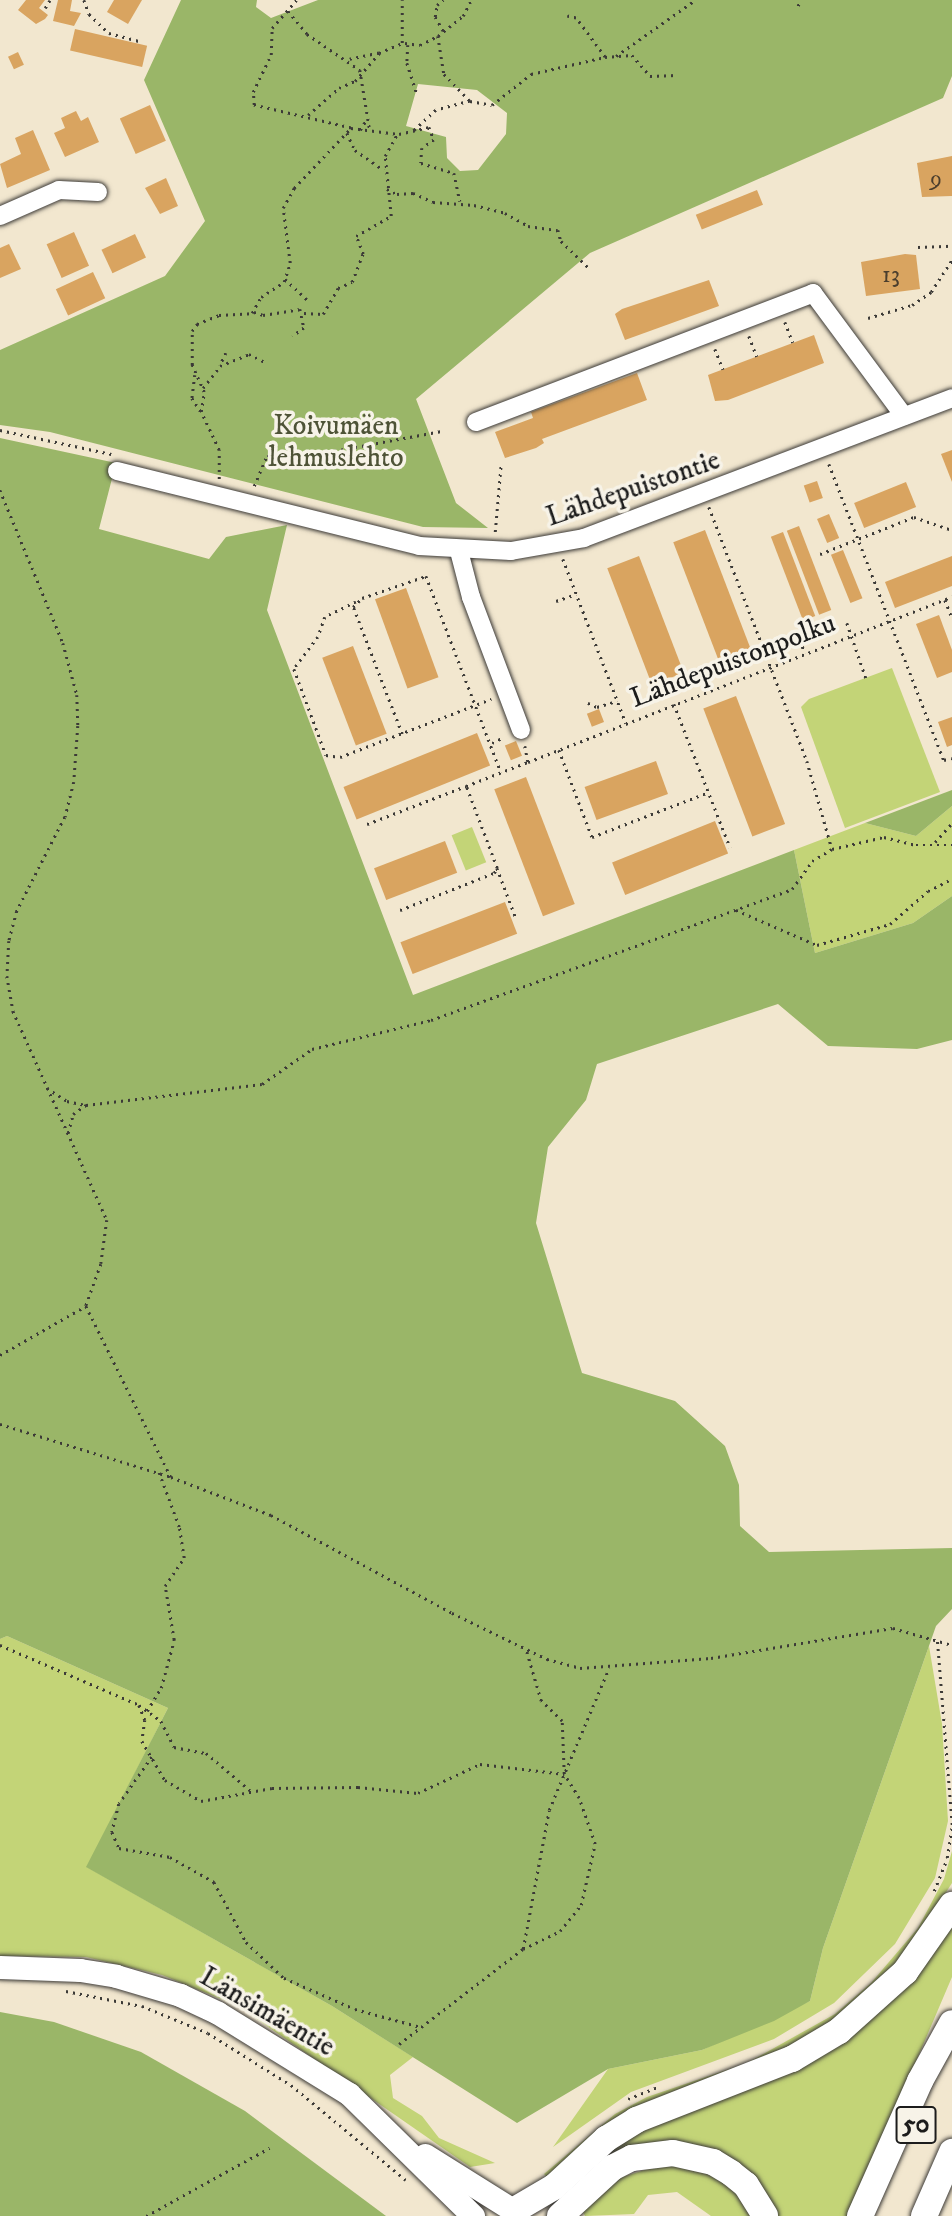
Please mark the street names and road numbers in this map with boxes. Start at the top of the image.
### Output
street label: Lähdepuistontie [542,444,724,534]
street label: Lähdepuistonpolku [626,606,840,716]
street label: Länsimäentie [194,1960,340,2064]
road number: 50 [895,2102,937,2148]

